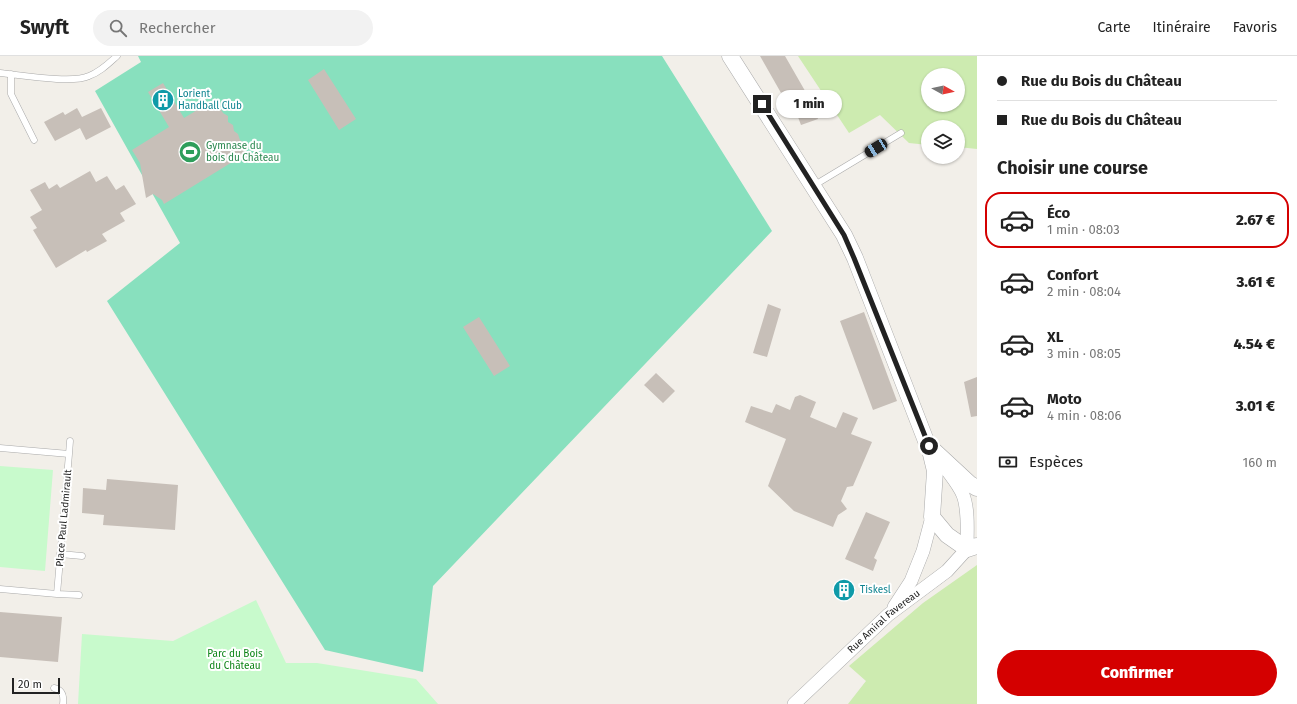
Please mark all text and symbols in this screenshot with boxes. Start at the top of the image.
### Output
search box [93,10,373,46]
text: Swyft [20,16,69,39]
icon: search [107,17,129,39]
text: Rechercher [139,19,215,37]
text: Carte [1097,19,1131,36]
text: Itinéraire [1153,19,1211,36]
text: Favoris [1233,19,1277,36]
north arrow [921,68,965,112]
map controls [921,68,965,164]
text: Rue du Bois du Château [1021,72,1182,90]
building icon: Lorient Handball Club [150,87,176,113]
place label: Lorient Handball Club [178,88,242,112]
callout: 1 min [776,90,842,118]
route end [753,95,771,113]
text: 1 min [793,96,825,111]
text: Rue du Bois du Château [1021,111,1182,129]
button: layers [921,120,965,164]
car [863,137,889,159]
sports icon: Gymnase du bois du Château [177,139,203,165]
place label: Gymnase du bois du Château [206,140,279,164]
text: Choisir une course [997,157,1148,179]
icon: car [999,202,1035,238]
text: Éco [1047,204,1070,222]
text: 2.67 € [1236,211,1275,229]
text: 1 min · 08:03 [1047,222,1120,237]
icon: car [999,264,1035,300]
text: Confort [1047,266,1099,284]
text: 3.61 € [1236,273,1275,291]
text: 2 min · 08:04 [1047,284,1121,299]
icon: car [999,326,1035,362]
text: XL [1047,328,1063,346]
text: 4.54 € [1233,335,1275,353]
text: 3 min · 08:05 [1047,346,1121,361]
icon: car [999,388,1035,424]
text: Moto [1047,390,1082,408]
text: 3.01 € [1236,397,1275,415]
text: 4 min · 08:06 [1047,408,1122,423]
route start [920,437,938,455]
icon: cash [997,451,1019,473]
text: Espèces [1029,453,1083,471]
text: 160 m [1243,455,1277,470]
street label: Place Paul Ladmirault [54,468,74,567]
building icon: Tiskesl [831,577,857,603]
place label: Tiskesl [860,584,891,596]
street label: Rue Amiral Favereau [845,587,922,656]
park label: Parc du Bois du Château [207,648,263,672]
button: Confirmer [997,650,1277,696]
scale bar [12,676,60,695]
text: 20 m [18,678,42,691]

